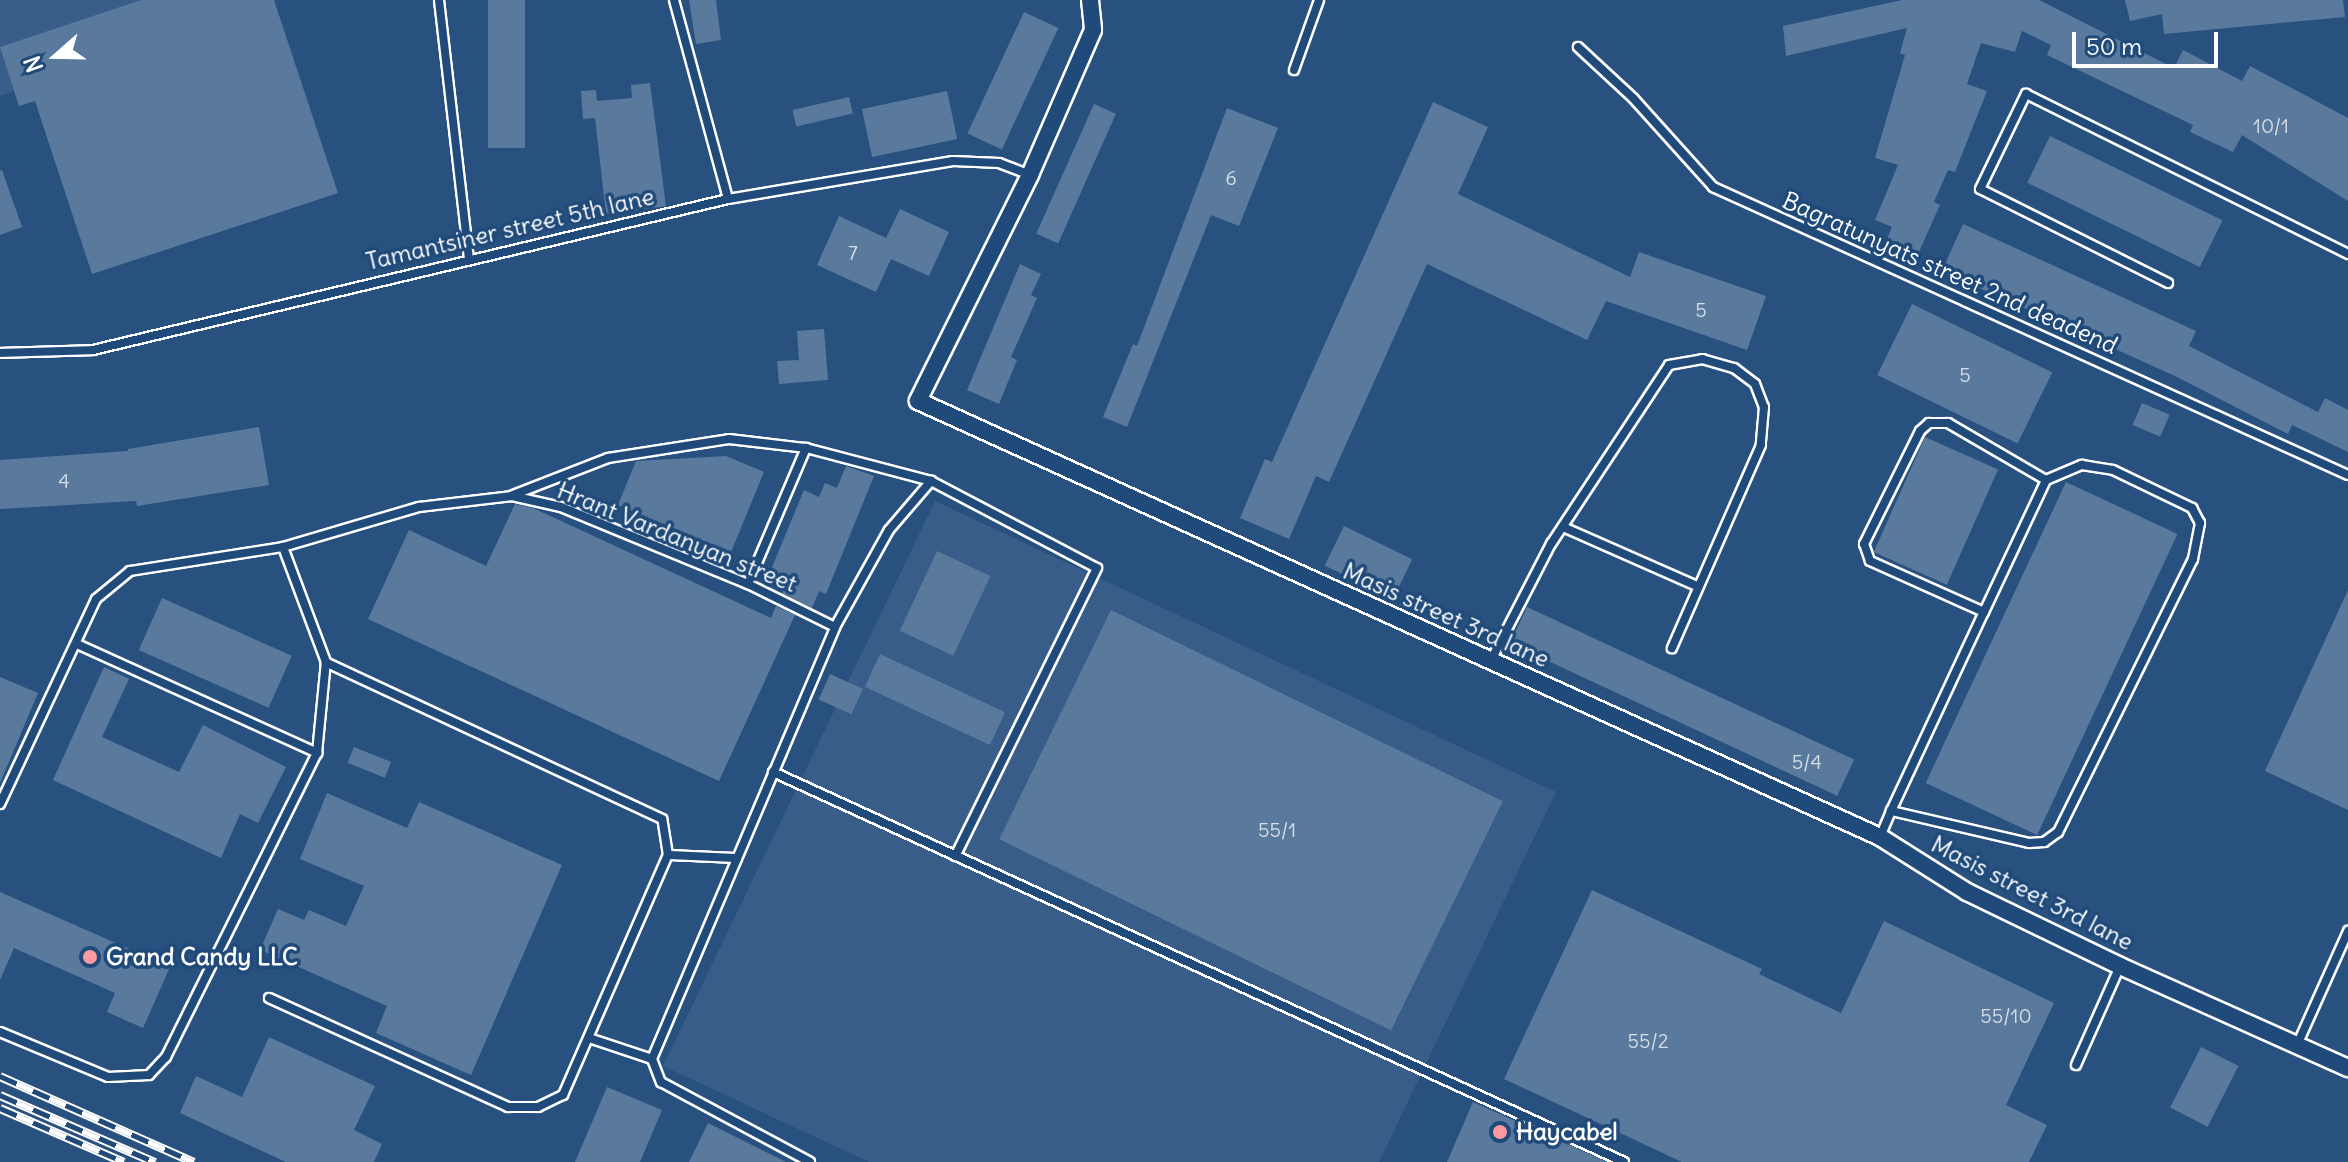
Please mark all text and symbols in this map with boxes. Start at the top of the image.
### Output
north arrow [16,16,96,96]
scale bar [2076,16,2222,66]
text: 50 m [2086,31,2142,61]
text: N [18,52,49,76]
house number: 10/1 [2253,113,2289,137]
house number: 6 [1225,165,1237,189]
street label: Tamantsiner street 5th lane [363,182,657,276]
street label: Bagratunyats street 2nd deadend [1778,186,2122,360]
house number: 7 [848,240,858,264]
house number: 5 [1695,297,1707,321]
house number: 5 [1959,362,1971,386]
house number: 4 [58,468,70,492]
street label: Hrant Vardanyan street [553,476,801,598]
street label: Masis street 3rd lane [1338,557,1554,673]
house number: 5/4 [1792,749,1822,773]
house number: 55/1 [1258,817,1296,841]
street label: Masis street 3rd lane [1926,830,2138,956]
place label: Grand Candy LLC [106,943,298,971]
marker: Grand Candy LLC [81,948,99,966]
house number: 55/10 [1980,1003,2032,1027]
house number: 55/2 [1627,1028,1669,1052]
place label: Haycabel [1516,1118,1618,1146]
marker: Haycabel [1491,1123,1509,1141]

